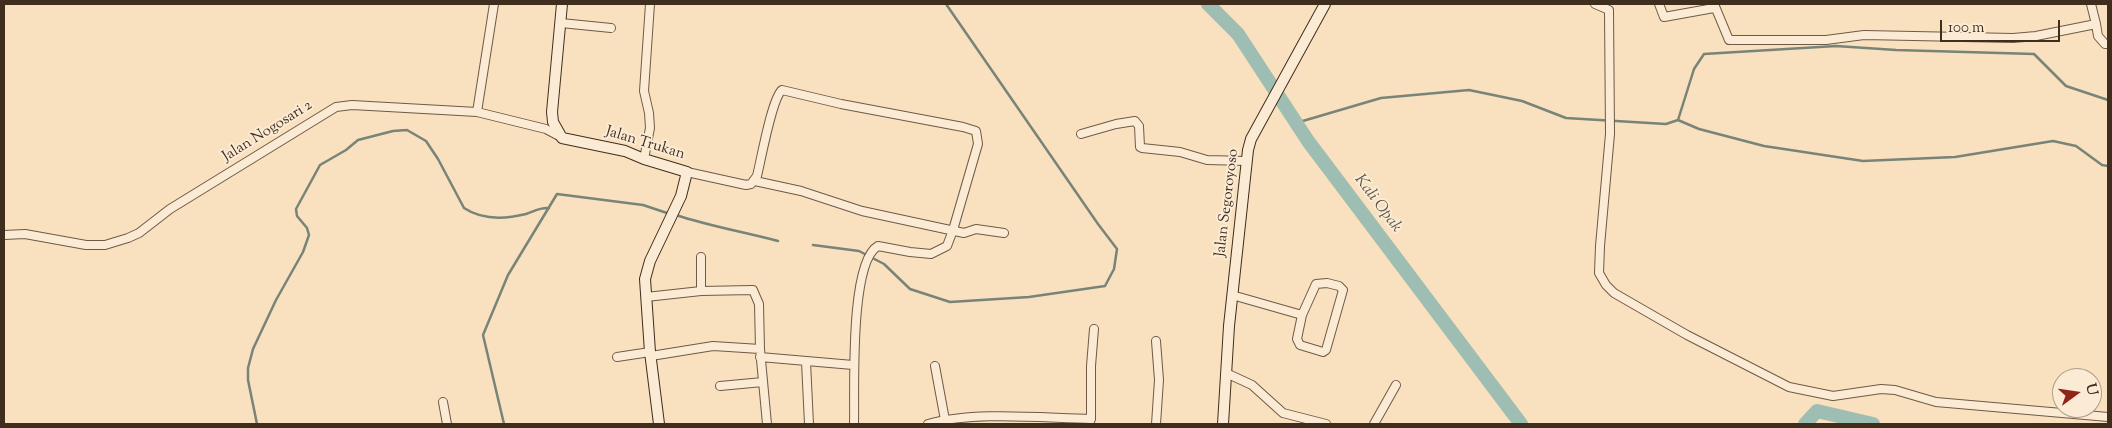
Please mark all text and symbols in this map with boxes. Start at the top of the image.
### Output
scale bar [1942,10,2062,42]
text: 100 m [1948,18,1984,39]
street label: Jalan Nogosari 2 [220,97,316,167]
street label: Jalan Trukan [603,123,687,165]
street label: Jalan Segoroyoso [1212,148,1244,258]
water label: Kali Opak [1349,171,1405,237]
north arrow [2052,368,2102,418]
text: U [2079,382,2102,398]

